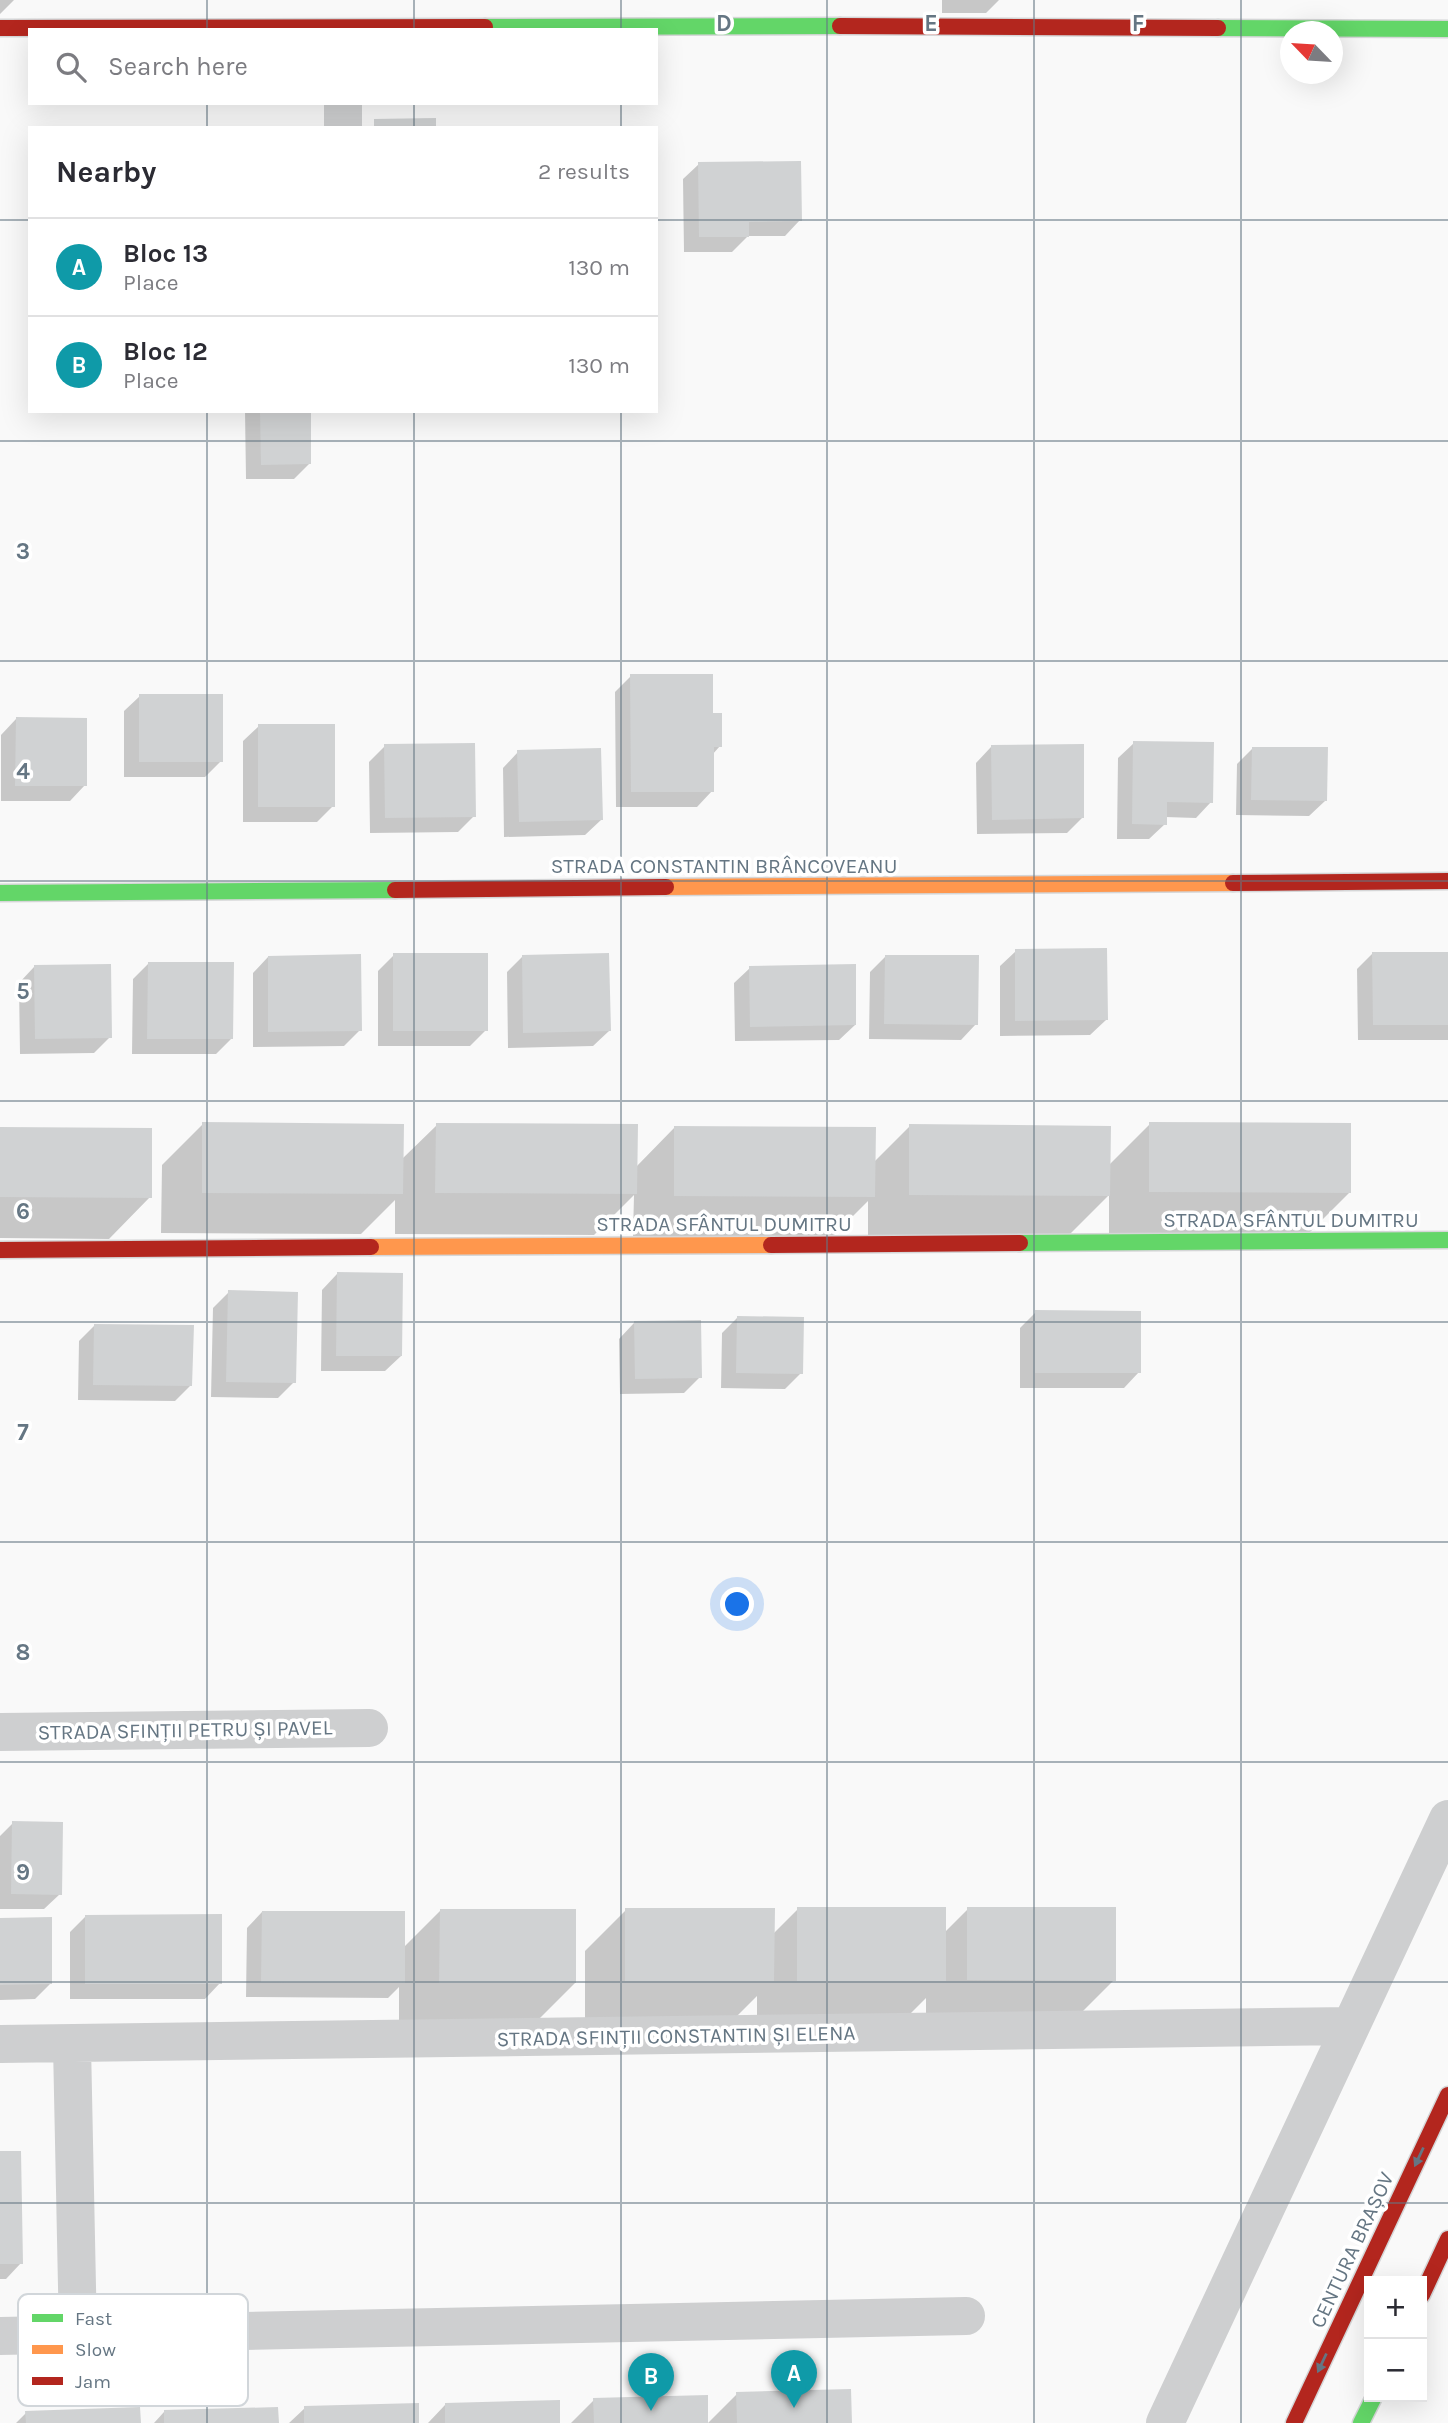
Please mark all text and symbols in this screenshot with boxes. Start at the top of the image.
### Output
text: D [716,10,732,37]
text: E [924,10,938,37]
text: F [1132,10,1144,37]
north arrow [1280,21,1343,84]
search box [28,28,658,105]
icon: search [52,48,90,86]
text: Search here [108,51,248,82]
text: Nearby [56,154,156,190]
text: 2 results [538,158,630,185]
text: Bloc 13 [123,238,208,269]
text: A [72,254,86,281]
text: 130 m [568,254,630,281]
text: Place [123,269,179,296]
text: Bloc 12 [123,336,208,367]
text: B [72,352,86,379]
text: 130 m [568,352,630,379]
text: Place [123,367,179,394]
text: 3 [16,538,30,565]
text: 4 [16,758,30,785]
street label: STRADA CONSTANTIN BRÂNCOVEANU [551,854,897,878]
text: 5 [16,978,30,1005]
text: 6 [16,1198,30,1225]
street label: STRADA SFÂNTUL DUMITRU [1163,1208,1419,1232]
street label: STRADA SFÂNTUL DUMITRU [596,1212,852,1236]
text: 7 [17,1419,29,1446]
your location [720,1587,754,1621]
text: 8 [16,1639,30,1666]
street label: STRADA SFINȚII PETRU ȘI PAVEL [37,1715,333,1745]
text: 9 [16,1859,30,1886]
street label: STRADA SFINȚII CONSTANTIN ȘI ELENA [496,2021,856,2051]
one-way arrow [1413,2147,1425,2167]
street label: CENTURA BRAȘOV [1305,2168,1399,2332]
map controls [1364,2276,1427,2402]
button: + [1364,2276,1427,2339]
legend [18,2294,248,2406]
text: Fast [75,2308,112,2330]
text: Slow [75,2339,116,2361]
button: − [1364,2339,1427,2402]
pin: A [771,2350,817,2408]
pin: B [628,2353,674,2411]
one-way arrow [1317,2353,1328,2373]
text: Jam [75,2371,111,2393]

